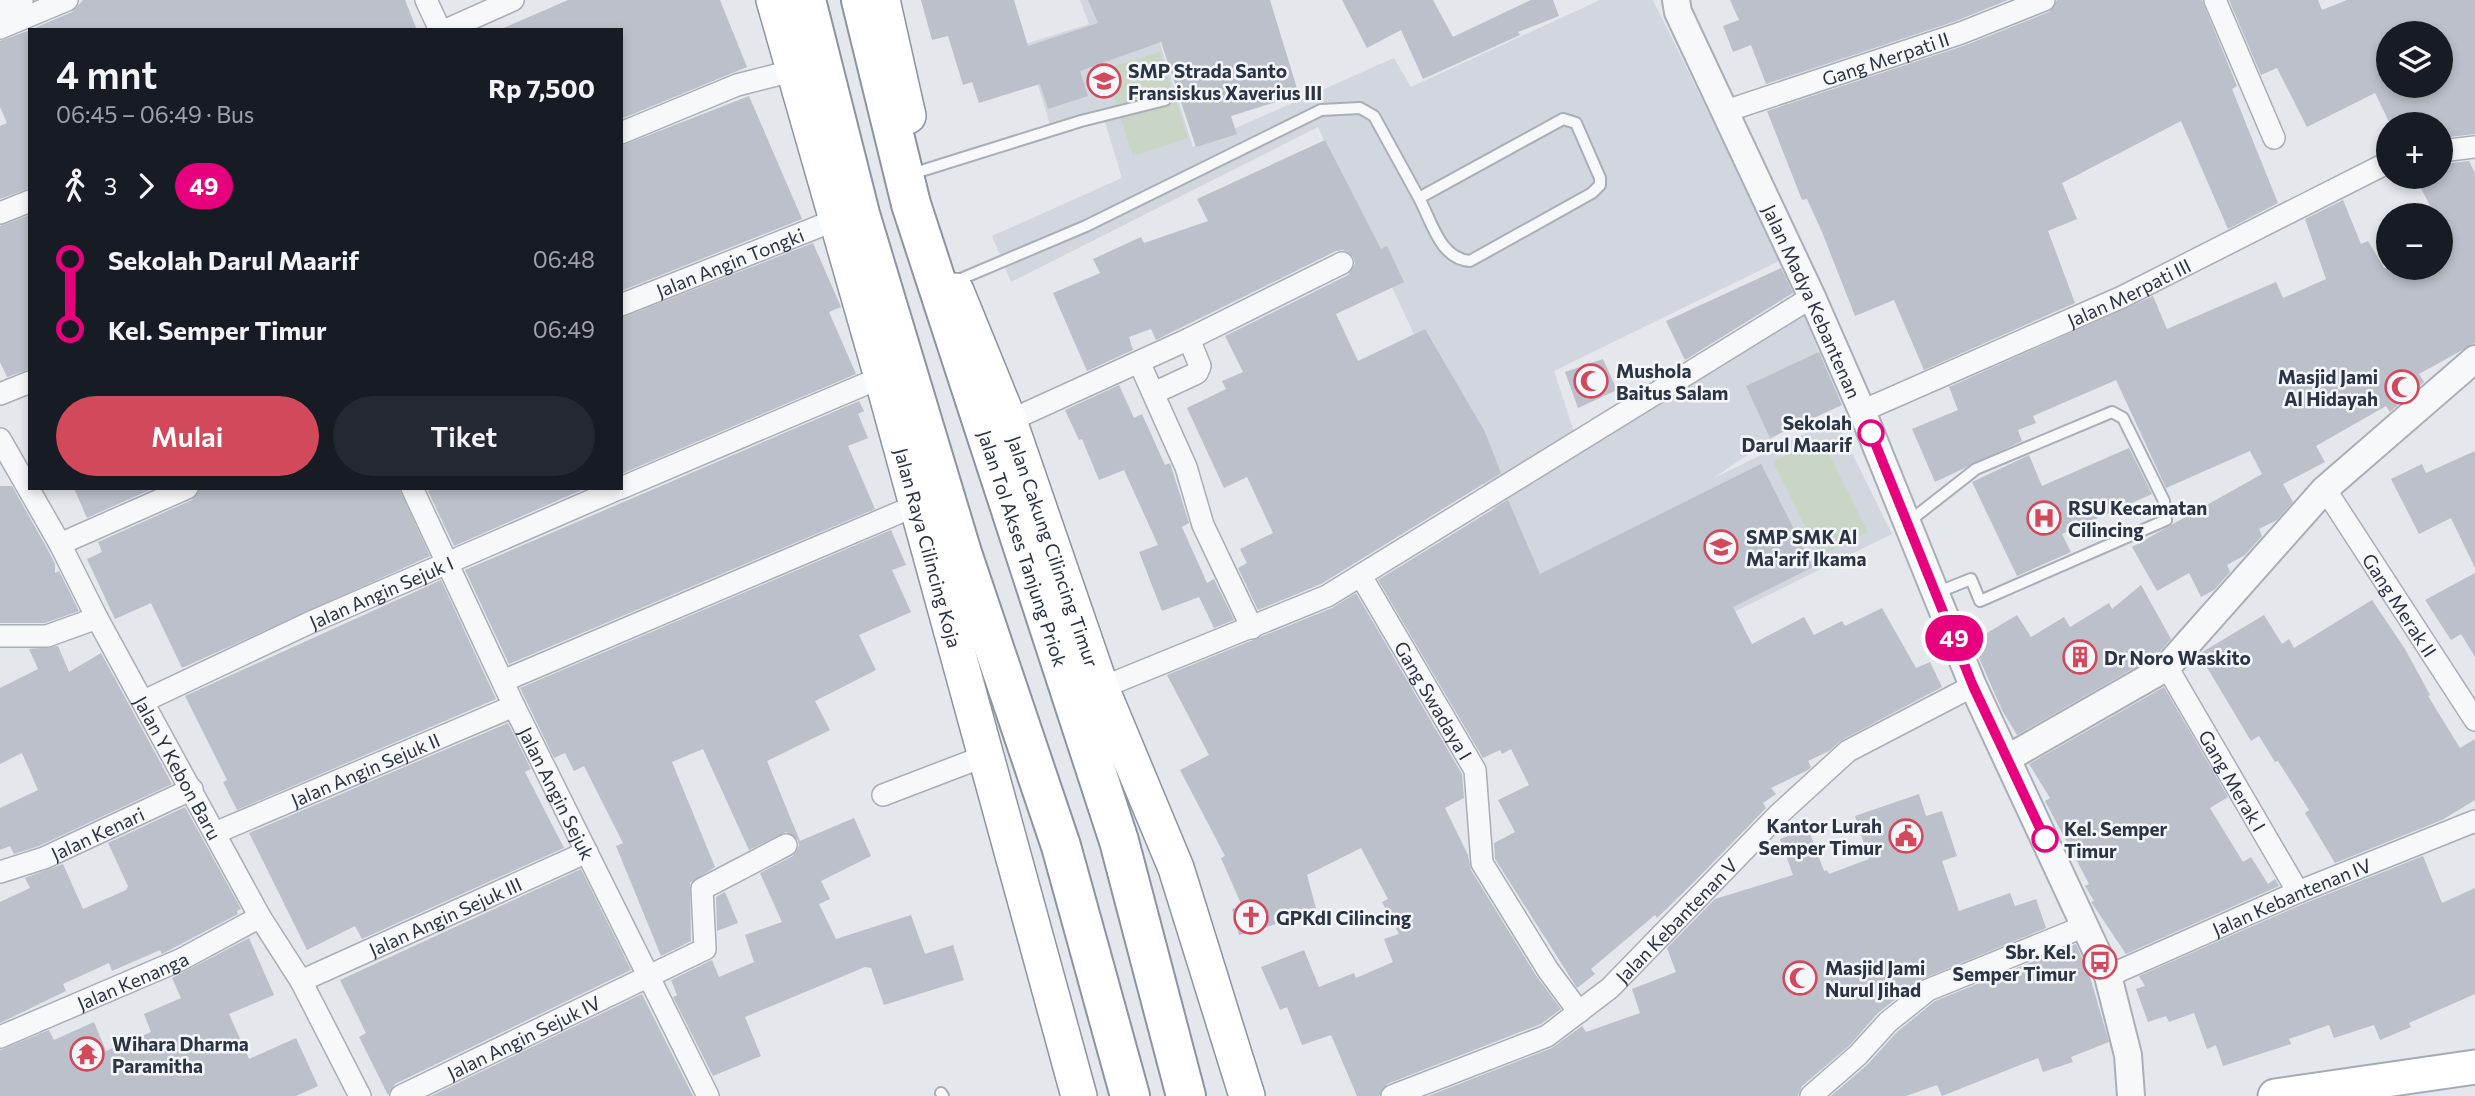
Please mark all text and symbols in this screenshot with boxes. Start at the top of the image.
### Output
map controls [2376,21,2453,280]
button: layers [2376,21,2453,98]
street label: Gang Merpati II [1819,26,1952,90]
text: 4 mnt [56,50,157,97]
place label: SMP Strada Santo Fransiskus Xaverius III [1128,59,1322,104]
school or university icon: SMP Strada Santo Fransiskus Xaverius III [1085,62,1123,100]
text: Rp 7,500 [488,72,595,103]
text: 06:45 – 06:49 · Bus [56,100,254,128]
button: + [2376,112,2453,189]
icon: walk [56,167,94,205]
icon: forward [127,167,165,205]
text: 49 [189,171,219,200]
text: 3 [104,172,117,200]
street label: Jalan Madya Kebantenan [1758,200,1866,402]
button: − [2376,203,2453,280]
street label: Jalan Angin Tongki [653,222,807,302]
text: Sekolah Darul Maarif [108,244,359,275]
text: 06:48 [533,245,595,273]
street label: Jalan Merpati III [2063,253,2194,331]
text: Kel. Semper Timur [108,314,327,345]
text: 06:49 [533,315,595,343]
place label: Mushola Baitus Salam [1616,359,1728,404]
mosque icon: Mushola Baitus Salam [1572,362,1610,400]
place label: Masjid Jami Al Hidayah [2278,365,2378,410]
mosque icon: Masjid Jami Al Hidayah [2383,368,2421,406]
button: Mulai [56,396,319,476]
button: Tiket [333,396,595,476]
place label: Sekolah Darul Maarif [1742,411,1852,456]
marker: Sekolah Darul Maarif [1858,420,1884,446]
street label: Jalan Tol Akses Tanjung Priok [974,427,1073,669]
street label: Jalan Cakung Cilincing Timur [1003,432,1104,670]
street label: Jalan Raya Cilincing Koja [890,445,967,650]
place label: RSU Kecamatan Cilincing [2068,496,2207,541]
hospital icon: RSU Kecamatan Cilincing [2025,499,2063,537]
place label: SMP SMK Al Ma'arif Ikama [1746,525,1866,570]
school or university icon: SMP SMK Al Ma'arif Ikama [1702,528,1740,566]
street label: Gang Merak II [2358,549,2442,661]
street label: Jalan Angin Sejuk I [306,550,456,633]
line badge: 49 [1923,615,1986,661]
text: 49 [1939,623,1969,652]
street label: Gang Swadaya I [1390,637,1478,764]
building icon: Dr Noro Waskito [2061,638,2099,676]
place label: Dr Noro Waskito [2104,646,2251,669]
street label: Jalan Y Kebon Baru [130,692,227,844]
street label: Jalan Angin Sejuk [515,723,600,863]
street label: Gang Merak I [2194,725,2271,835]
street label: Jalan Angin Sejuk II [287,727,443,811]
street label: Jalan Kenari [47,802,148,865]
place label: Kantor Lurah Semper Timur [1758,814,1882,859]
public building icon: Kantor Lurah Semper Timur [1887,817,1925,855]
place label: Kel. Semper Timur [2064,817,2168,862]
marker: Kel. Semper Timur [2032,826,2058,852]
street label: Jalan Kebantenan IV [2208,852,2374,940]
street label: Jalan Kebantenan V [1610,853,1742,987]
street label: Jalan Angin Sejuk III [365,872,525,960]
church icon: GPKdI Cilincing [1232,898,1270,936]
place label: GPKdI Cilincing [1276,906,1412,929]
place label: Sbr. Kel. Semper Timur [1952,940,2076,985]
bus stop icon: Sbr. Kel. Semper Timur [2081,943,2119,981]
street label: Jalan Kenanga [73,946,192,1014]
place label: Masjid Jami Nurul Jihad [1825,956,1925,1001]
mosque icon: Masjid Jami Nurul Jihad [1781,959,1819,997]
street label: Jalan Angin Sejuk IV [443,990,604,1084]
place label: Wihara Dharma Paramitha [112,1032,249,1077]
temple icon: Wihara Dharma Paramitha [68,1035,106,1073]

